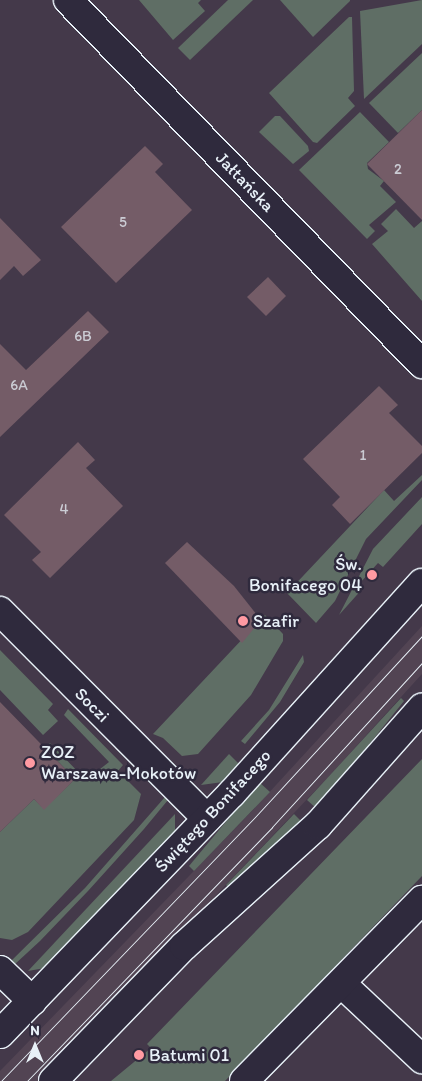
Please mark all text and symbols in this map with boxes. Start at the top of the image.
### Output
street label: Jałtańska [211,147,279,217]
house number: 2 [394,161,402,179]
house number: 5 [119,214,127,232]
house number: 6B [74,328,92,346]
house number: 6A [10,377,28,395]
house number: 1 [360,447,366,465]
house number: 4 [59,501,69,519]
place label: Św. Bonifacego 04 [249,554,362,596]
marker: Św. Bonifacego 04 [366,569,378,581]
place label: Szafir [253,610,299,632]
marker: Szafir [237,615,249,627]
street label: Soczi [70,683,114,727]
place label: ZOZ Warszawa-Mokotów [41,742,196,784]
street label: Świętego Bonifacego [150,745,276,877]
marker: ZOZ Warszawa-Mokotów [23,756,37,770]
north arrow [10,1021,60,1071]
text: N [30,1022,40,1039]
place label: Batumi 01 [149,1044,229,1066]
marker: Batumi 01 [133,1049,145,1061]

